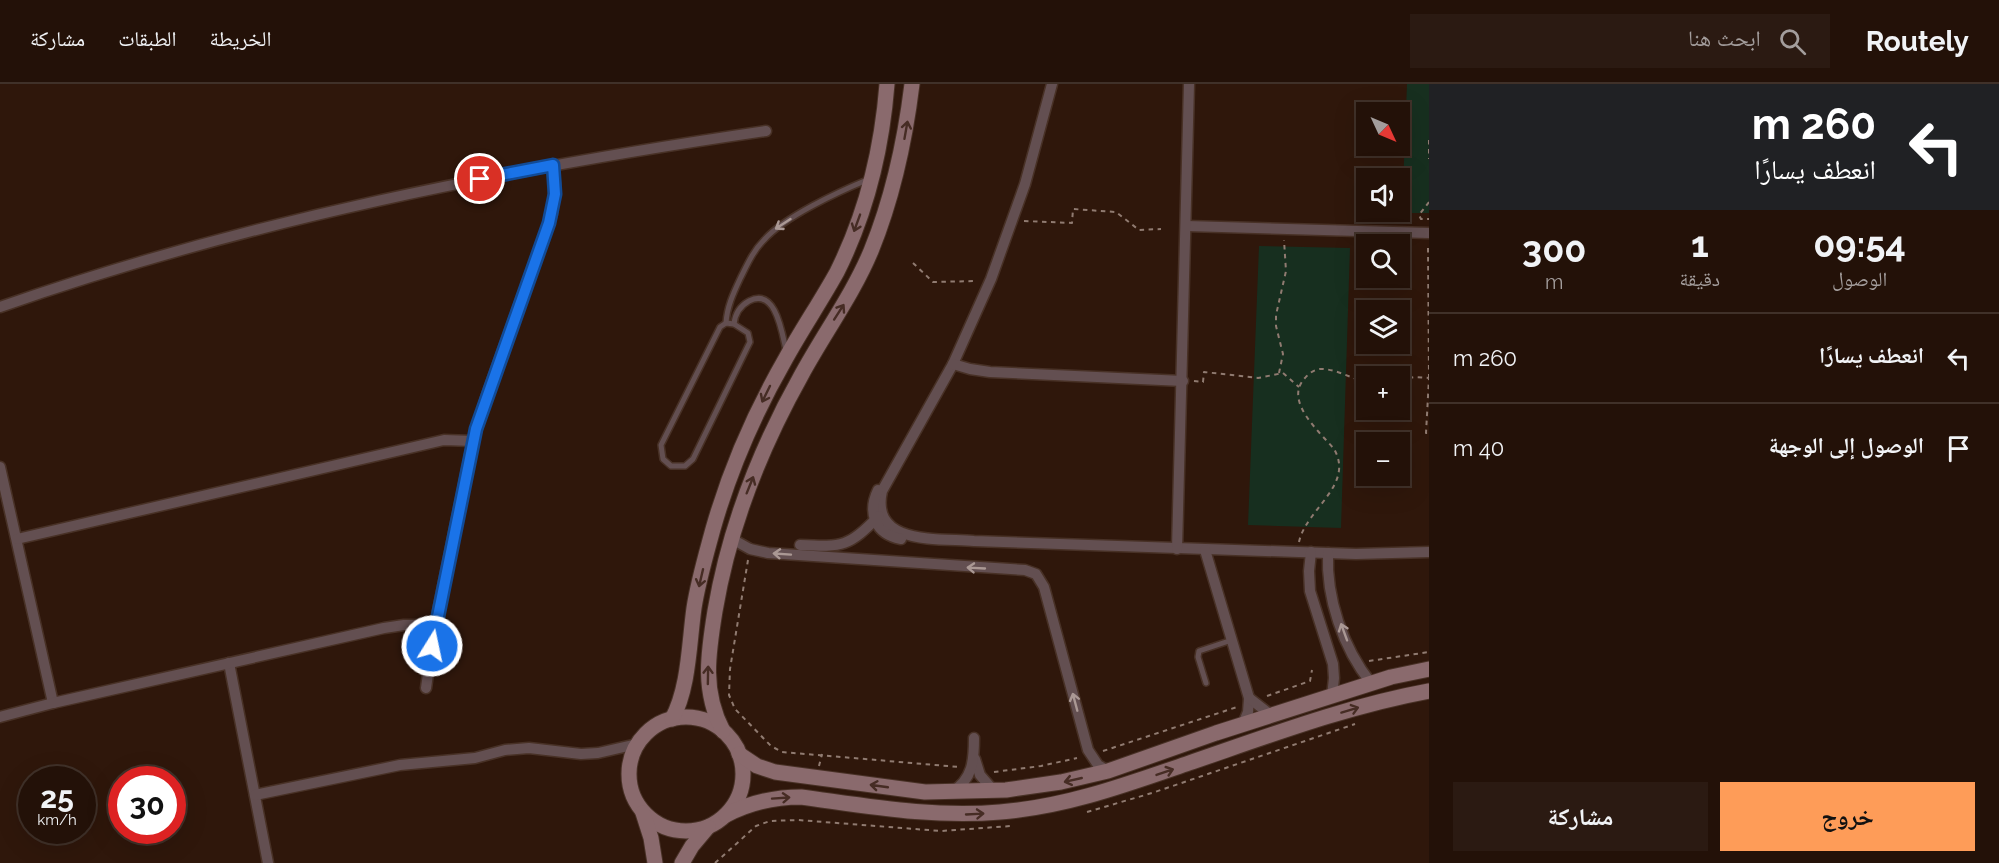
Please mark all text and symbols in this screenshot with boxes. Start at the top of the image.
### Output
search box [1410,14,1830,68]
text: ابحث هنا [1688,25,1761,51]
icon: search [1776,25,1809,58]
text: Routely [1866,25,1969,58]
text: مشاركة [30,26,85,51]
text: الطبقات [118,26,177,51]
text: الخريطة [210,26,271,51]
text: 260 m [1752,100,1876,149]
north arrow [1356,102,1410,156]
map controls [1356,102,1410,486]
icon: left [1897,108,1975,186]
one-way arrow [900,121,911,141]
pin [454,153,505,204]
text: انعطف يسارًا [1754,154,1876,185]
icon: arrive [463,162,496,195]
button: sound [1356,168,1410,222]
one-way arrow [851,213,862,232]
one-way arrow [774,218,791,231]
text: 1 [1691,223,1709,265]
text: 09:54 [1813,223,1906,265]
text: 300 [1522,228,1586,270]
button: search [1356,234,1410,288]
text: دقيقة [1679,267,1720,291]
text: الوصول [1832,267,1887,291]
text: m [1545,270,1563,294]
button: layers [1356,300,1410,354]
one-way arrow [833,305,845,321]
text: انعطف يسارًا [1819,342,1924,368]
icon: left [1942,342,1975,375]
text: 260 m [1453,345,1517,371]
button: + [1356,366,1410,420]
one-way arrow [759,385,771,403]
button: − [1356,432,1410,486]
text: الوصول إلى الوجهة [1769,432,1924,458]
icon: arrive [1942,432,1975,465]
text: 40 m [1453,435,1504,461]
one-way arrow [745,477,756,495]
one-way arrow [772,548,792,559]
one-way arrow [967,562,987,573]
one-way arrow [695,568,706,587]
position arrow [400,614,464,678]
one-way arrow [1337,623,1348,642]
one-way arrow [703,665,714,685]
one-way arrow [1068,693,1080,712]
one-way arrow [1340,704,1359,715]
one-way arrow [1155,765,1174,776]
speed limit sign: 30 [108,766,186,844]
one-way arrow [1063,774,1082,786]
text: 25 [40,780,74,815]
one-way arrow [870,780,889,791]
button: مشاركة [1453,782,1708,851]
button: خروج [1720,782,1975,851]
one-way arrow [771,792,791,803]
one-way arrow [965,808,985,819]
text: km/h [37,811,77,829]

